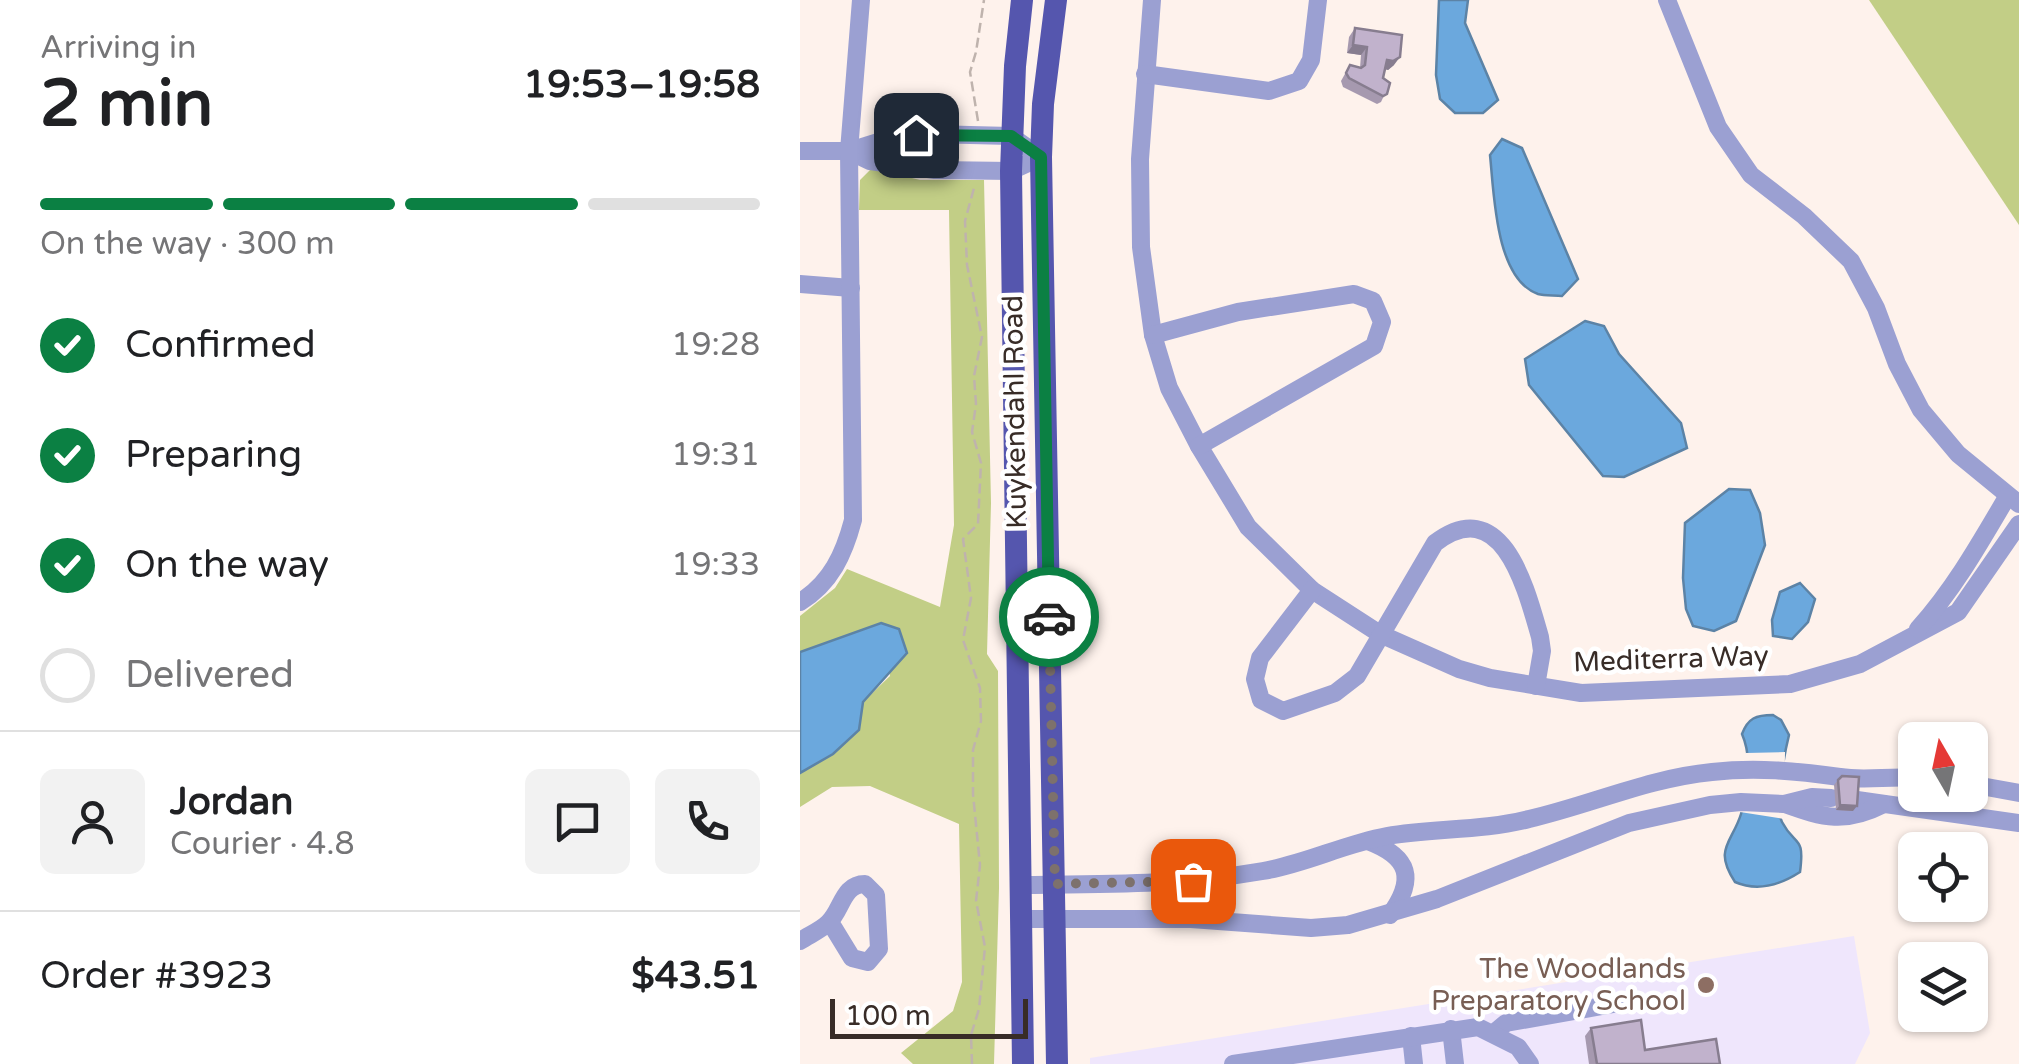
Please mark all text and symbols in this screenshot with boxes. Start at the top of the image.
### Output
text: Arriving in [40,29,197,67]
text: 19:53–19:58 [523,62,760,108]
text: 2 min [40,65,213,144]
pin [874,93,959,178]
icon: home [889,108,944,163]
text: On the way · 300 m [40,225,335,263]
street label: Kuykendahl Road [996,295,1034,529]
icon: check [40,318,95,373]
text: Confirmed [125,322,316,368]
text: 19:28 [671,326,760,364]
icon: check [40,428,95,483]
text: Preparing [125,432,302,478]
text: 19:31 [671,436,760,474]
icon: check [40,538,95,593]
text: On the way [125,542,329,588]
text: 19:33 [671,546,760,584]
courier [999,567,1099,667]
icon: car [1022,590,1077,645]
street label: Mediterra Way [1573,639,1769,679]
text: Delivered [125,652,294,698]
north arrow [1898,722,1988,812]
map controls [1898,722,1988,1032]
button: person [40,769,145,874]
button: chat [525,769,630,874]
button: phone [655,769,760,874]
text: Jordan [170,779,293,825]
text: Courier · 4.8 [170,825,355,863]
button: locate [1898,832,1988,922]
pin [1151,839,1236,924]
icon: bag [1166,854,1221,909]
button: layers [1898,942,1988,1032]
place label: The Woodlands Preparatory School [1431,952,1686,1018]
text: Order #3923 [40,953,273,999]
text: $43.51 [631,953,760,999]
marker: The Woodlands Preparatory School [1695,974,1717,996]
scale bar [830,994,1028,1038]
text: 100 m [845,999,931,1033]

